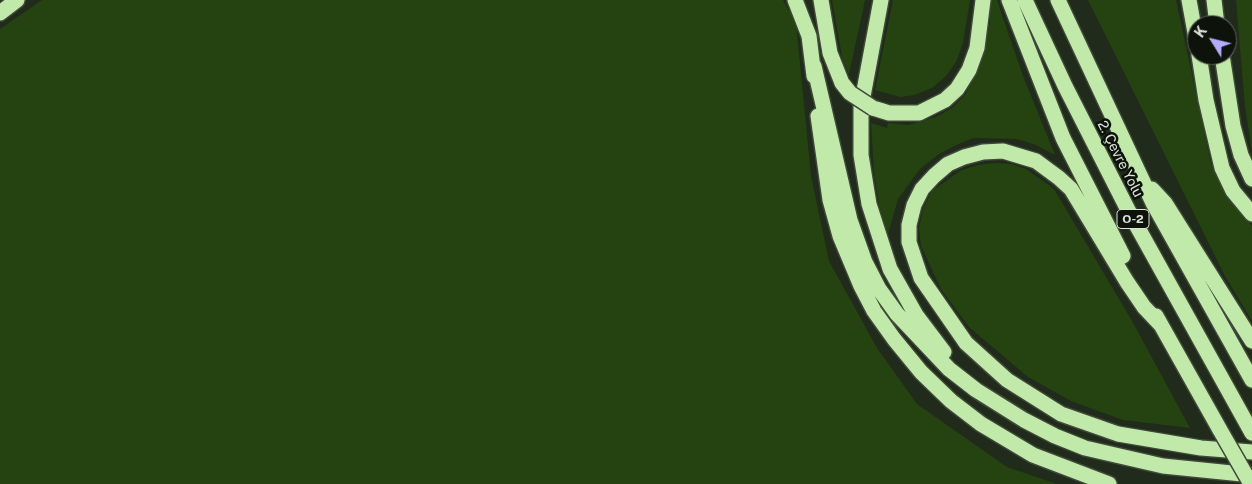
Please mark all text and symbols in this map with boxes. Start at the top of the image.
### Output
north arrow [1187,15,1237,65]
text: K [1191,23,1210,41]
street label: 2. Çevre Yolu [1094,118,1146,200]
road number: O-2 [1117,210,1149,228]

